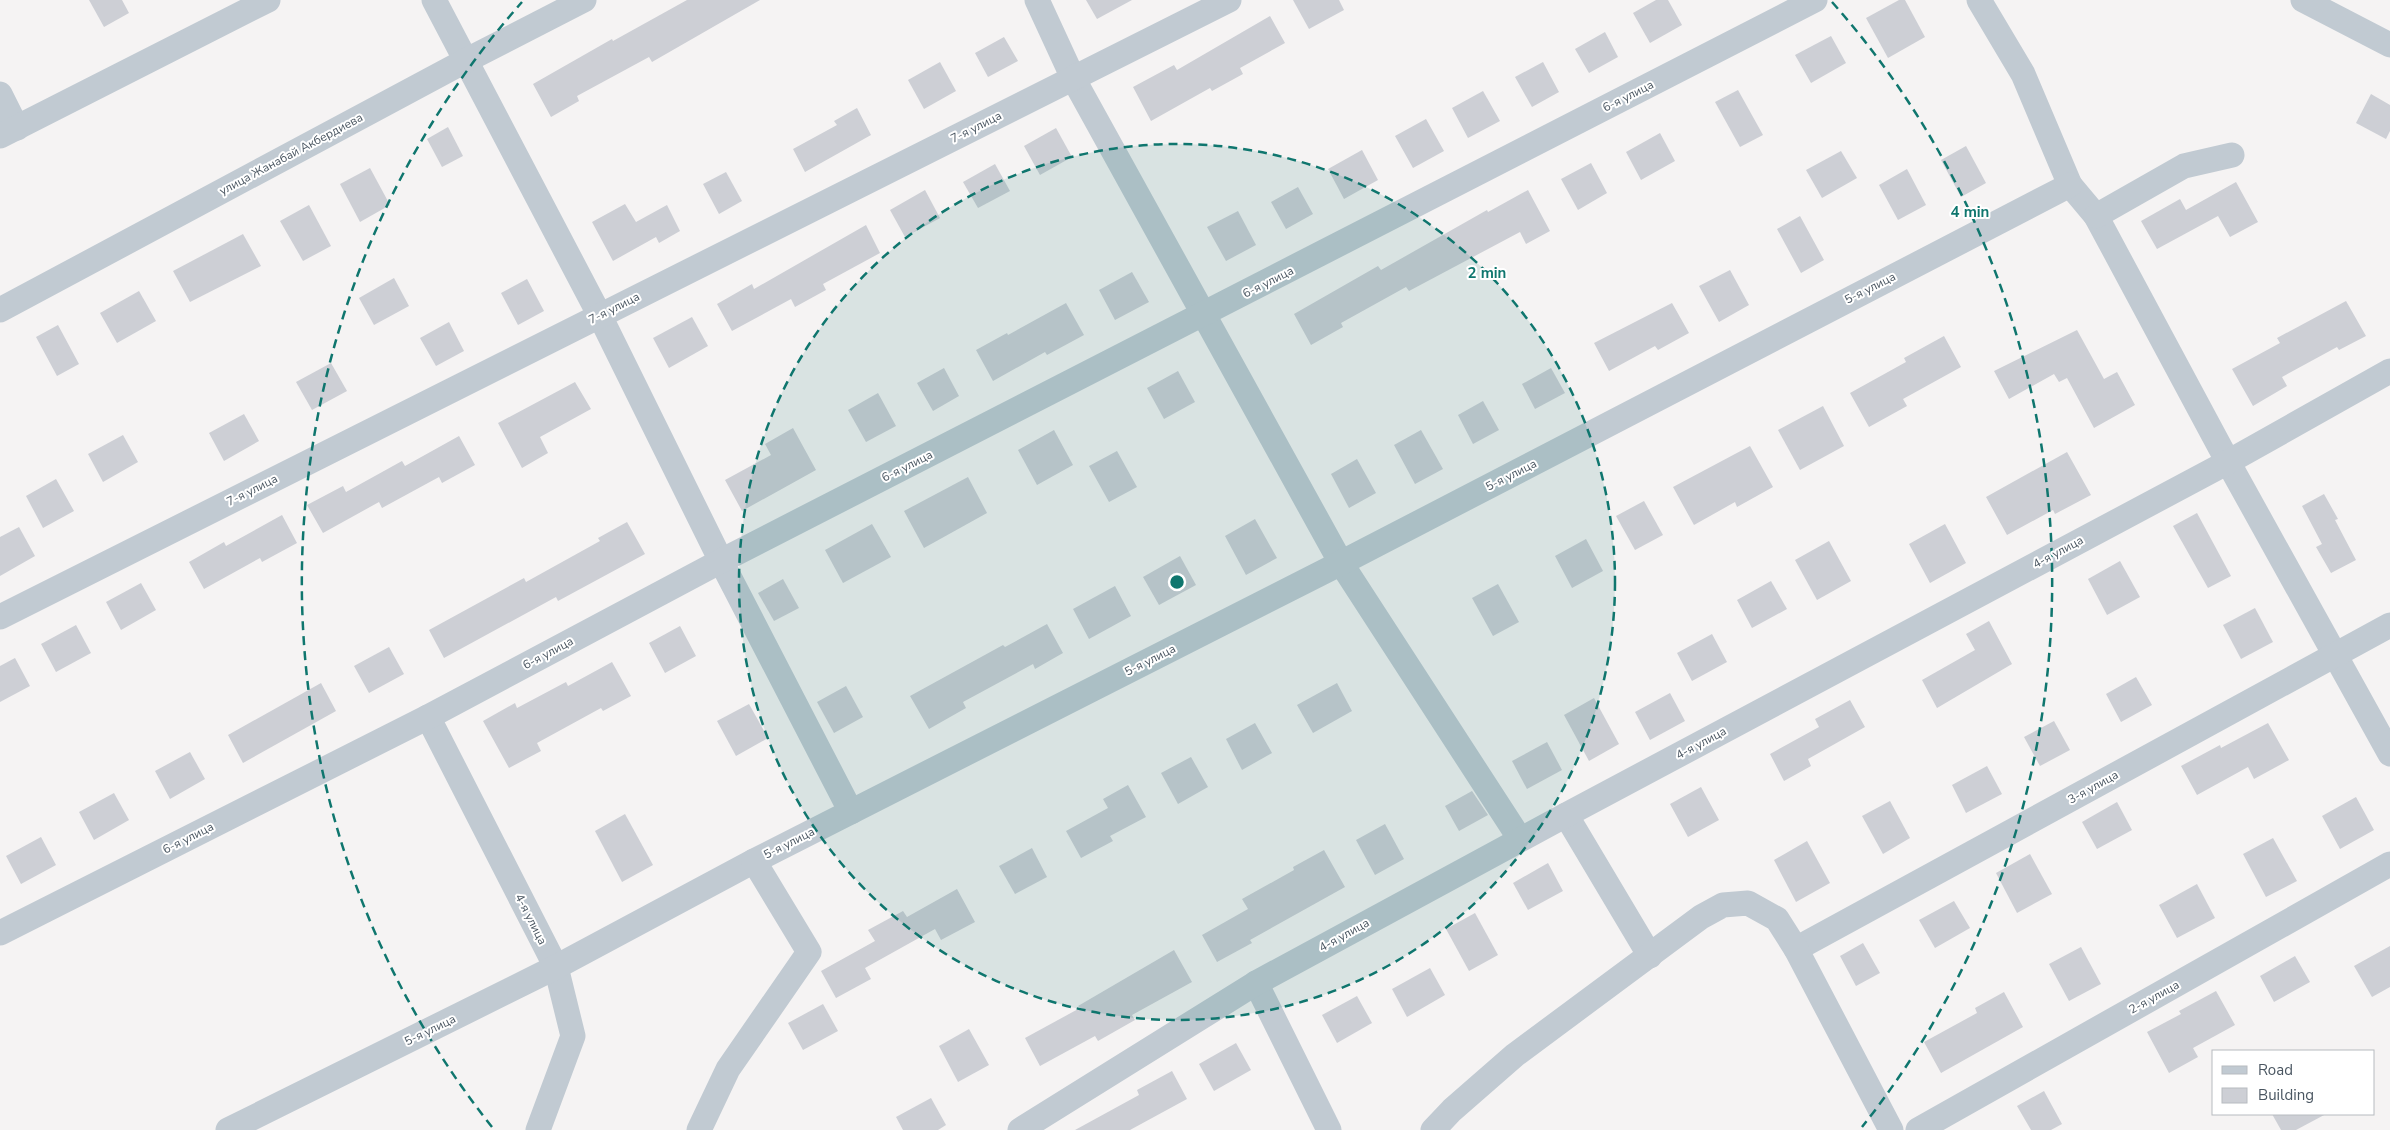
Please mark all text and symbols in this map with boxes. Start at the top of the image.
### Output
street label: 6-я улица [1600,76,1656,116]
street label: 7-я улица [948,107,1004,147]
street label: улица Жанабай Акбердиева [216,109,366,199]
text: 4 min [1951,202,1989,222]
street label: 6-я улица [1240,262,1296,302]
text: 2 min [1468,263,1506,283]
street label: 5-я улица [1842,268,1898,308]
street label: 7-я улица [586,288,642,328]
street label: 6-я улица [879,446,935,486]
street label: 5-я улица [1483,455,1539,495]
street label: 7-я улица [224,470,280,510]
street label: 4-я улица [2030,532,2086,572]
centre of rings [1168,573,1186,591]
street label: 6-я улица [520,633,576,673]
street label: 5-я улица [1122,640,1178,680]
street label: 4-я улица [1673,723,1729,763]
street label: 3-я улица [2065,767,2121,807]
street label: 6-я улица [160,818,216,858]
street label: 5-я улица [761,823,817,863]
street label: 4-я улица [511,891,551,947]
street label: 4-я улица [1316,915,1372,955]
street label: 2-я улица [2126,977,2182,1017]
street label: 5-я улица [402,1011,458,1049]
legend [2212,1050,2375,1115]
text: Road [2258,1060,2293,1080]
text: Building [2258,1085,2314,1105]

